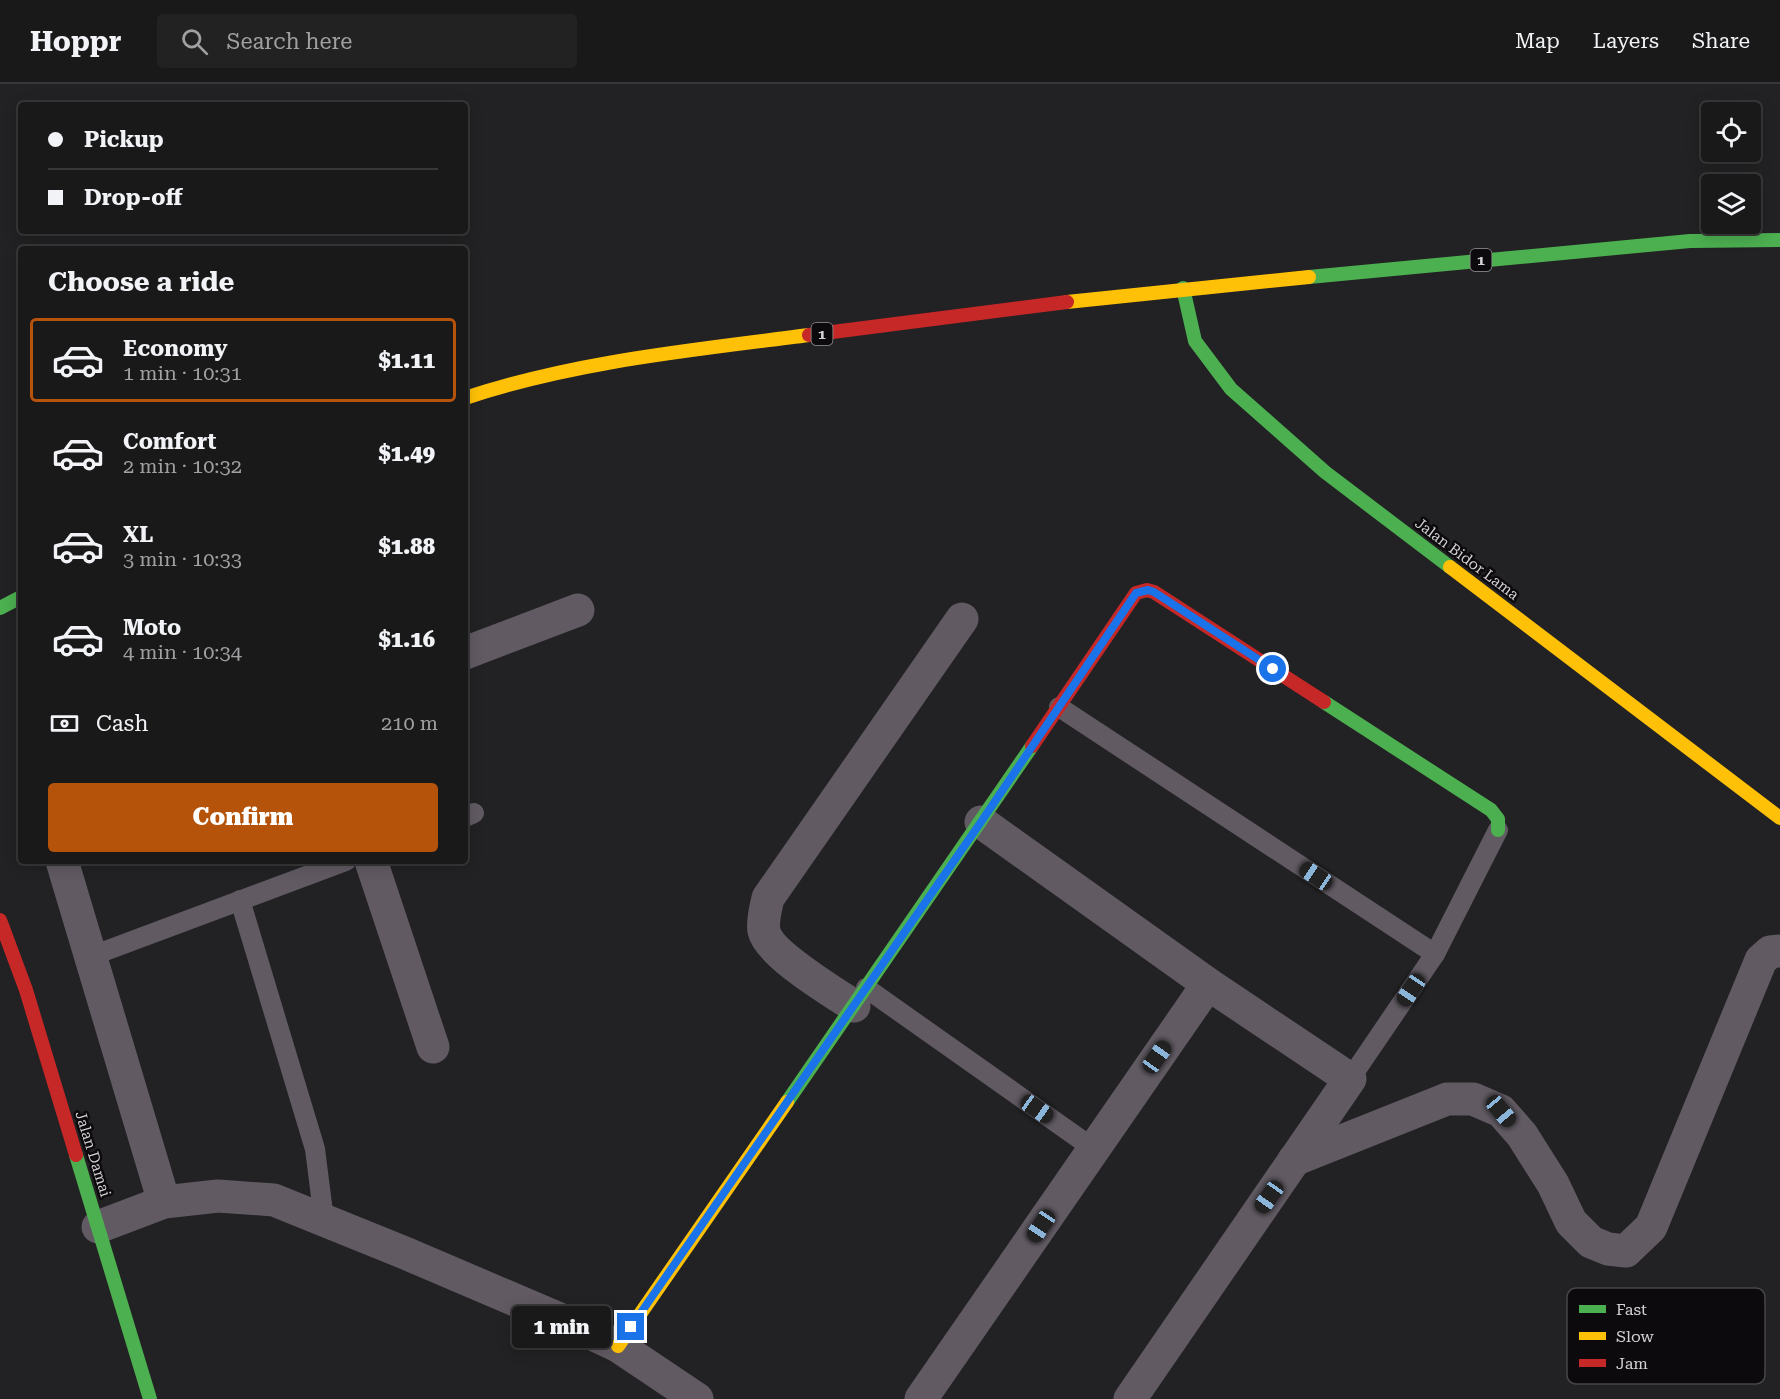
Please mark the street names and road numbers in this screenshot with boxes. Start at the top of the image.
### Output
road number: 1 [1470,249,1492,271]
road number: 1 [812,323,832,345]
street label: Jalan Bidor Lama [1411,514,1523,604]
street label: Jalan Damai [71,1109,115,1199]

